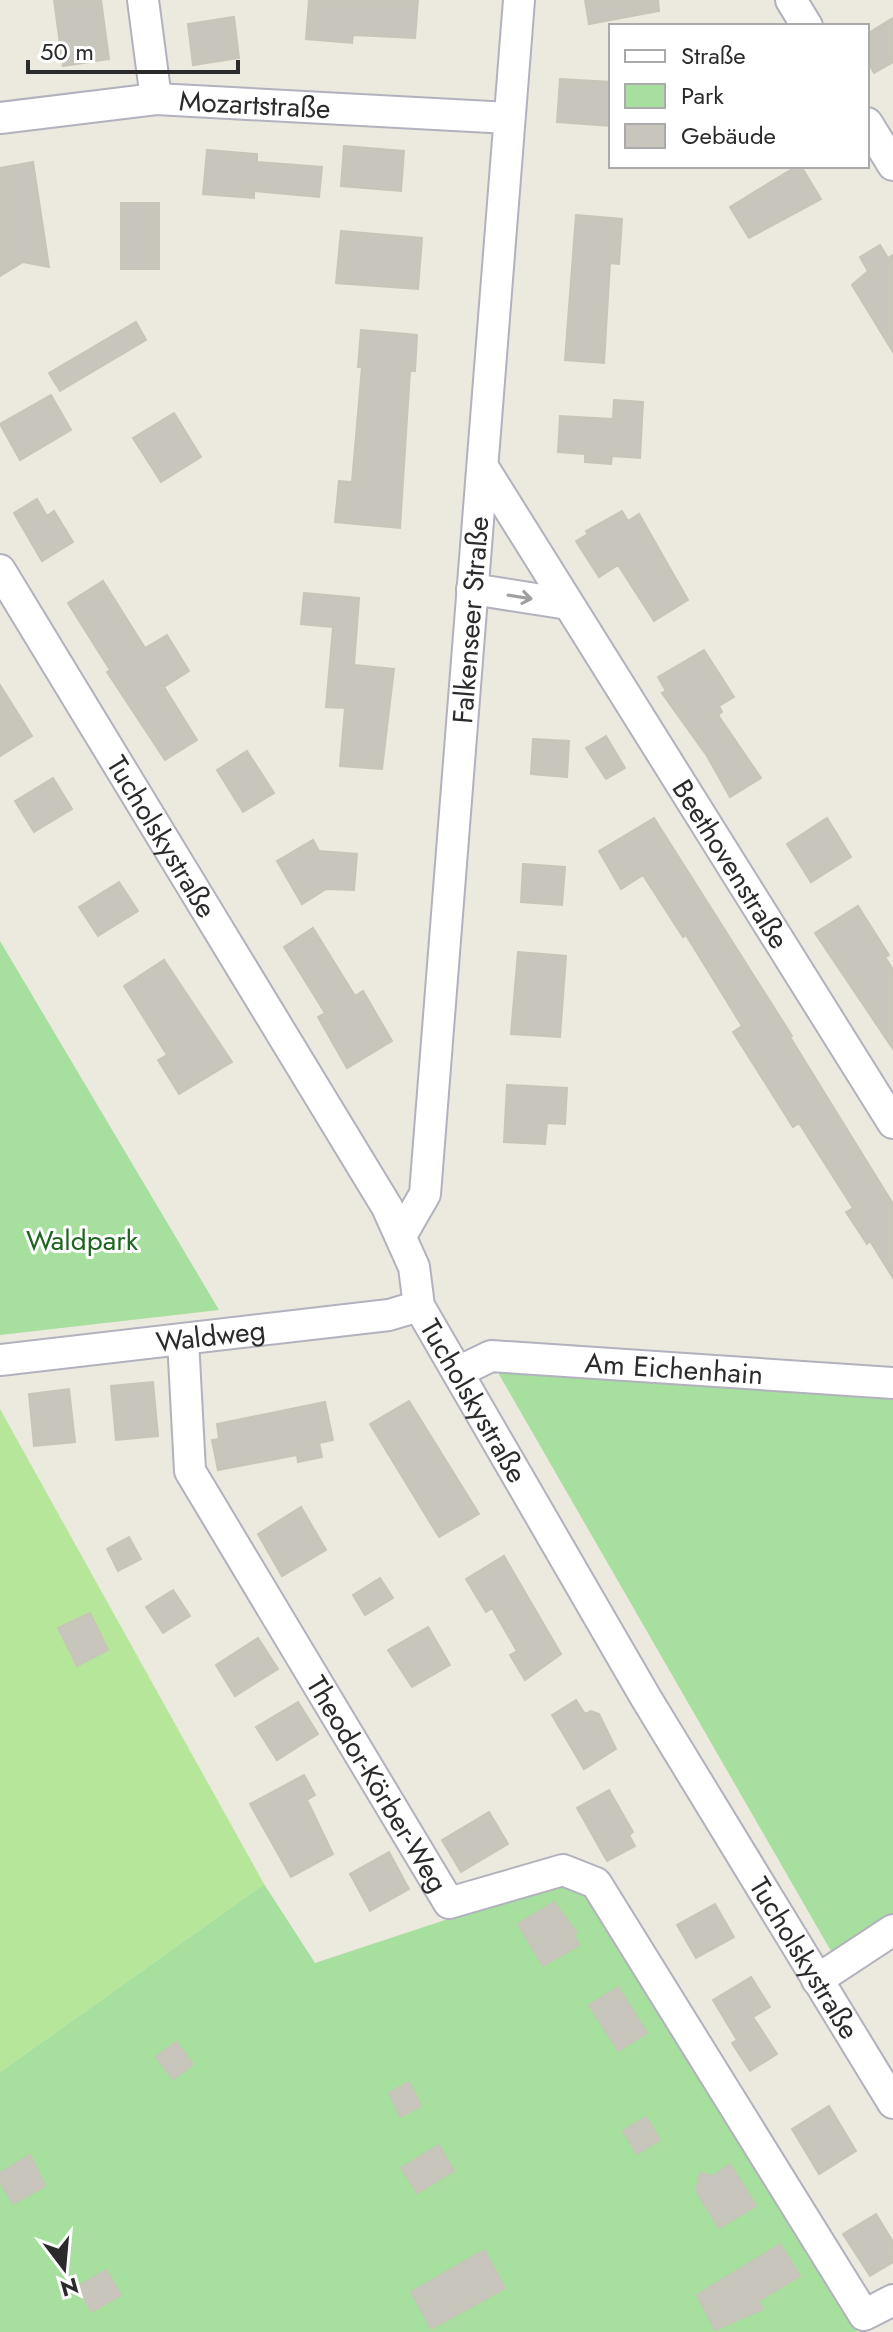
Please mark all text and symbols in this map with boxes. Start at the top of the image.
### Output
scale bar [28,24,238,74]
legend [609,24,869,168]
text: 50 m [40,34,94,69]
text: Straße [681,38,746,73]
text: Park [681,78,724,113]
street label: Mozartstraße [178,80,331,129]
text: Gebäude [681,118,776,153]
street label: Falkenseer Straße [442,515,499,725]
one-way arrow [507,590,532,605]
street label: Tucholskystraße [97,748,227,926]
street label: Beethovenstraße [662,771,799,957]
park label: Waldpark [26,1220,139,1261]
street label: Waldweg [154,1309,268,1363]
street label: Tucholskystraße [410,1312,537,1491]
street label: Am Eichenhain [583,1342,764,1395]
street label: Theodor-Körber-Weg [296,1668,458,1900]
street label: Tucholskystraße [739,1869,869,2047]
north arrow [24,2228,104,2308]
text: N [57,2269,82,2305]

